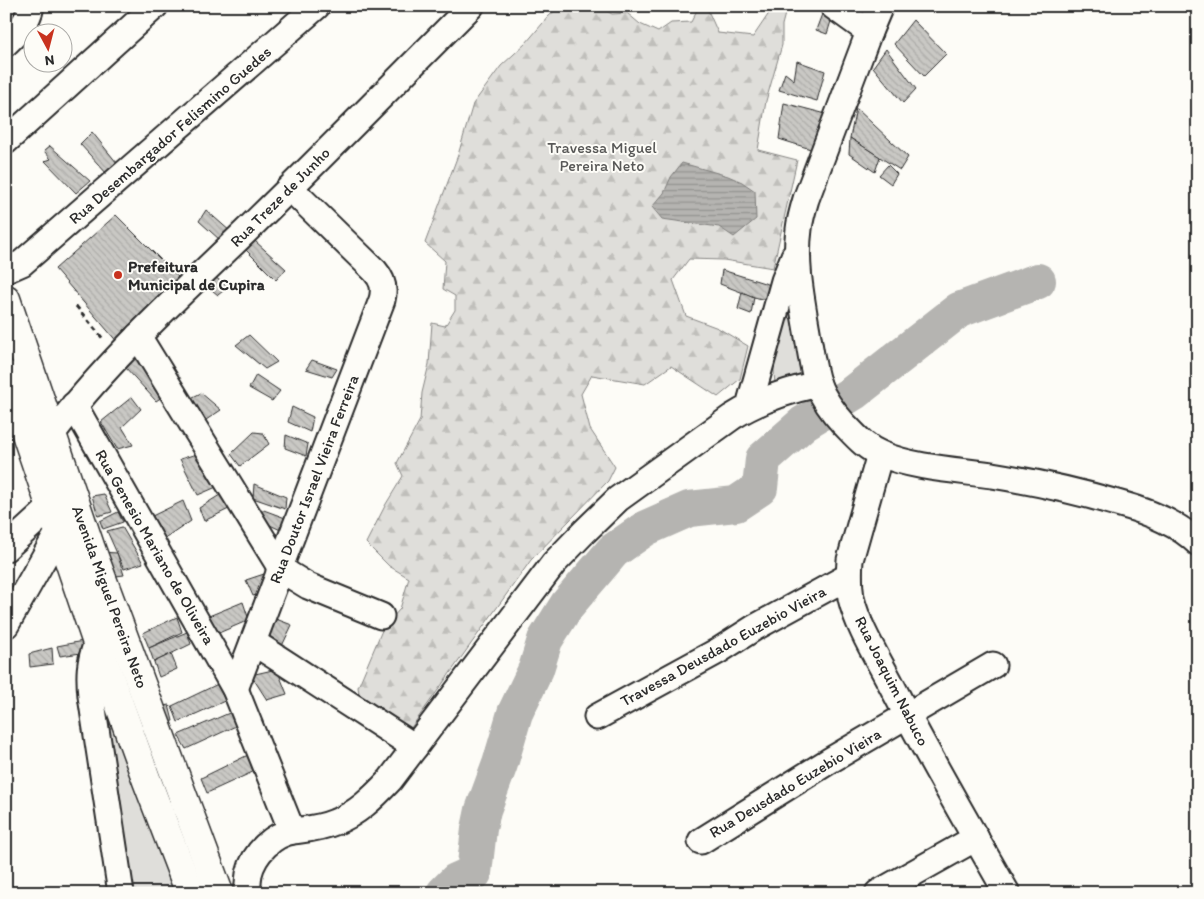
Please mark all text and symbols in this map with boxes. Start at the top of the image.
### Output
north arrow [22,22,72,72]
street label: Rua Desembargador Felismino Guedes [65,42,275,228]
text: N [44,51,55,69]
park label: Travessa Miguel Pereira Neto [547,138,657,175]
street label: Rua Treze de Junho [226,143,334,251]
place label: Prefeitura Municipal de Cupira [128,257,265,295]
marker: Prefeitura Municipal de Cupira [112,269,124,281]
street label: Rua Doutor Israel Vieira Ferreira [265,371,363,586]
street label: Rua Genesio Mariano de Oliveira [91,446,219,649]
street label: Avenida Miguel Pereira Neto [68,503,152,691]
street label: Travessa Deusdado Euzebio Vieira [617,581,830,711]
street label: Rua Joaquim Nabuco [851,613,933,749]
street label: Rua Deusdado Euzebio Vieira [706,724,884,842]

